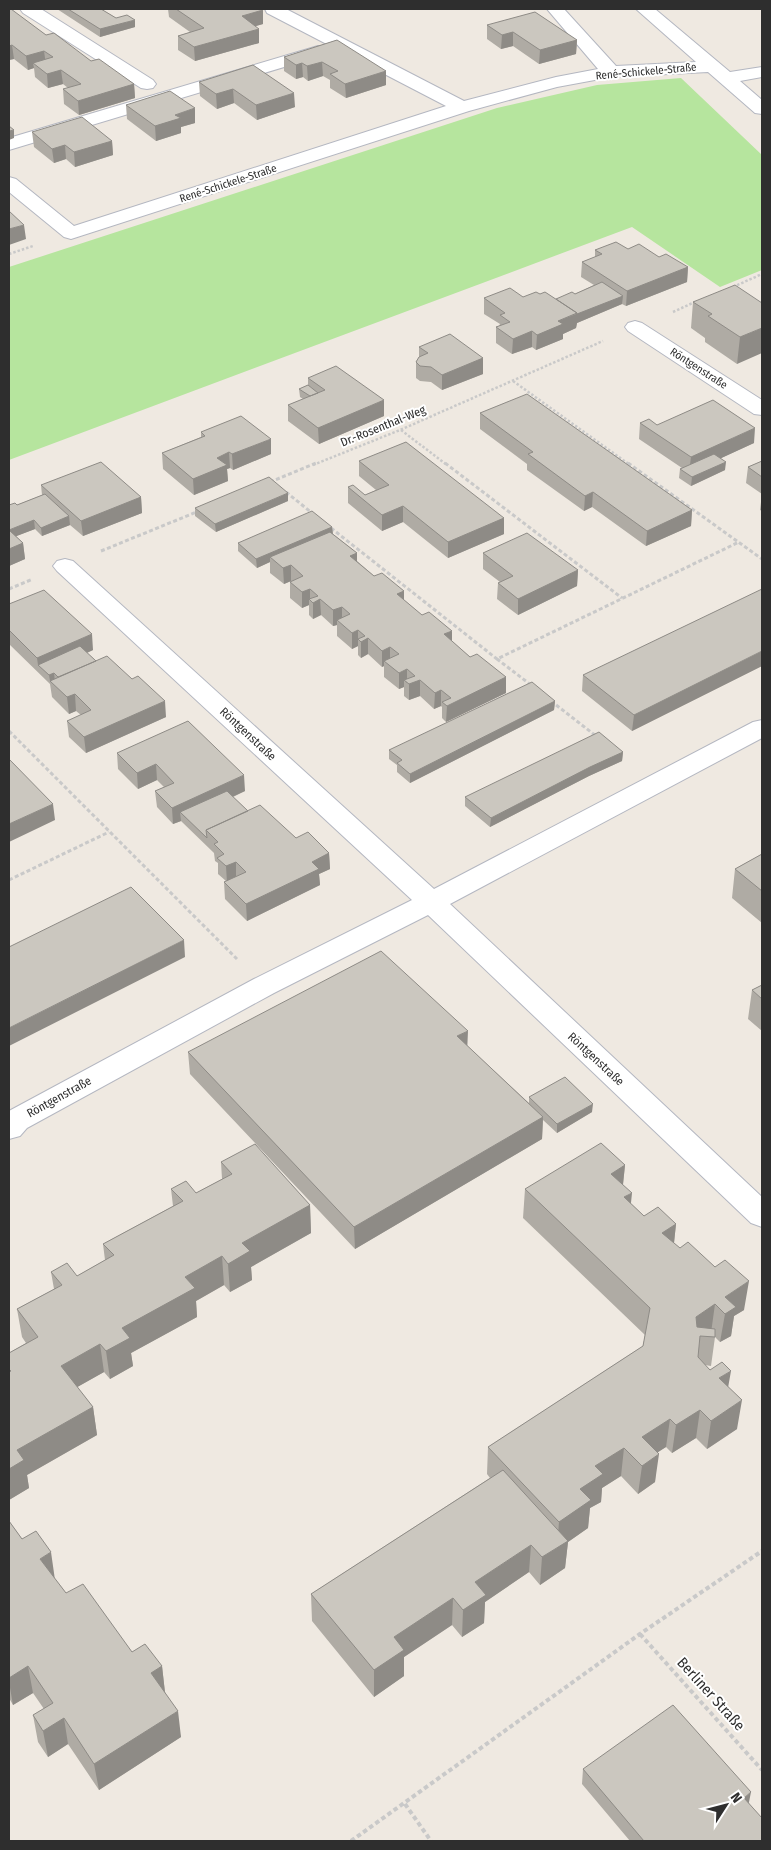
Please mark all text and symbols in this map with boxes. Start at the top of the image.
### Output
street label: René-Schickele-Straße [595,61,697,82]
street label: René-Schickele-Straße [178,162,278,205]
street label: Röntgenstraße [668,345,730,392]
street label: Dr.-Rosenthal-Weg [338,402,428,449]
street label: Röntgenstraße [217,704,279,764]
street label: Röntgenstraße [565,1029,627,1089]
street label: Röntgenstraße [24,1074,94,1120]
street label: Berliner Straße [673,1654,749,1734]
north arrow [701,1780,751,1830]
text: N [727,1789,745,1806]

